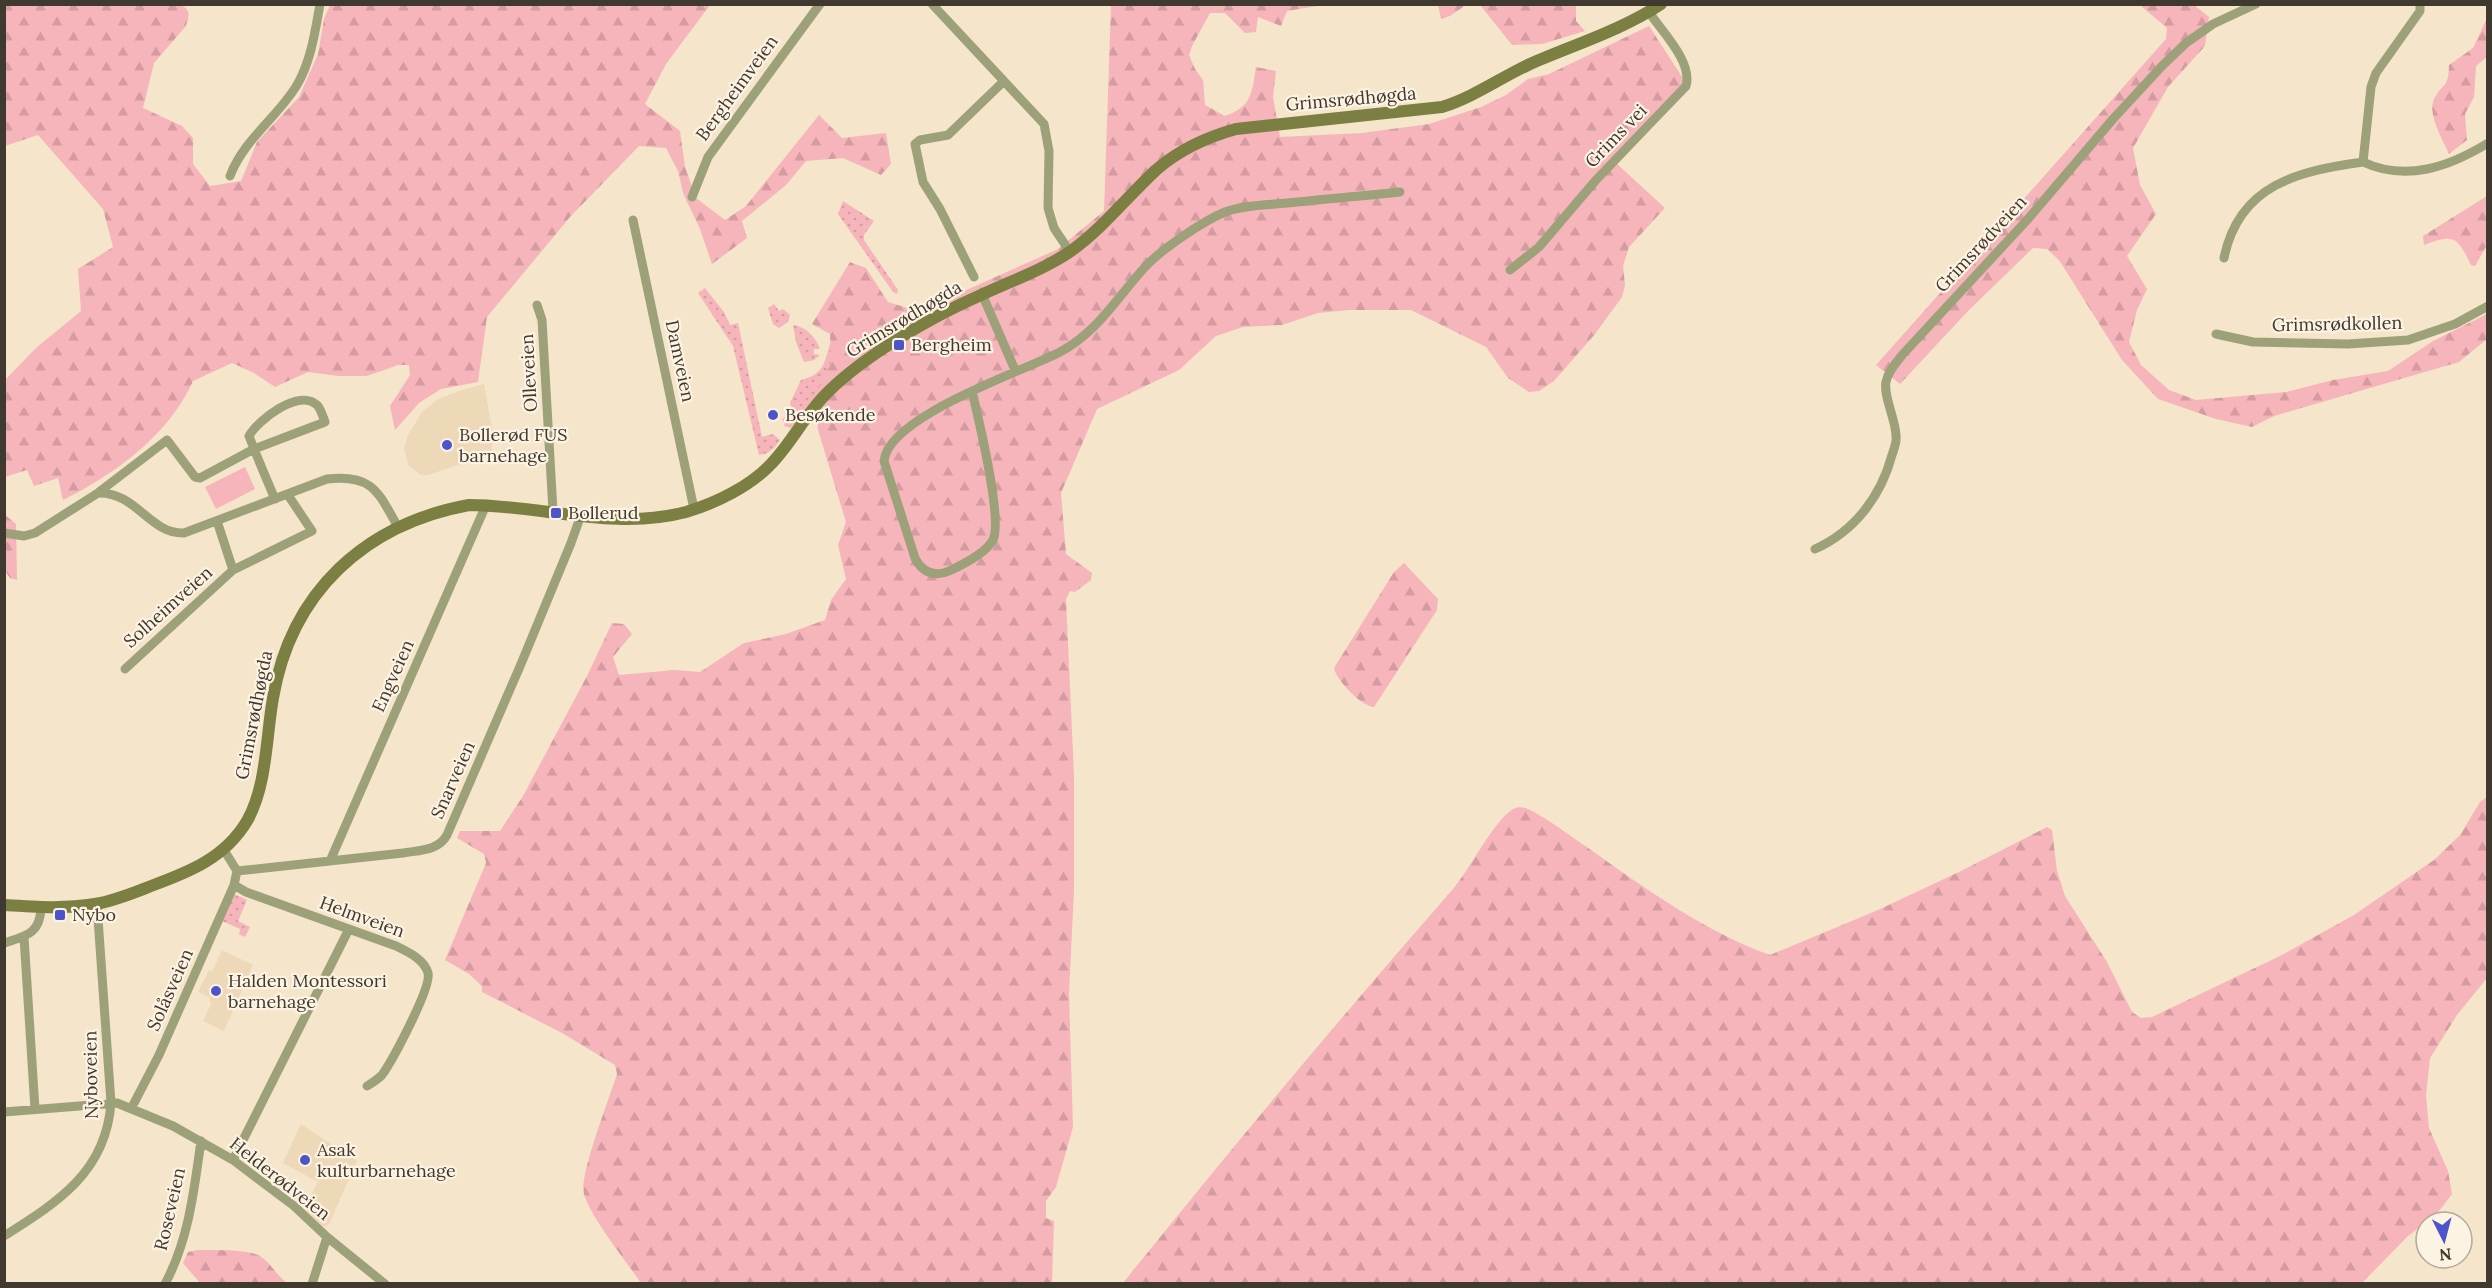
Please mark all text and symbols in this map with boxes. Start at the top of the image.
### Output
street label: Bergheimveien [691,30,783,145]
street label: Grimsrødhøgda [1285,81,1417,116]
street label: Grims vei [1580,99,1652,172]
street label: Grimsrødveien [1930,190,2031,297]
street label: Grimsrødhøgda [842,275,966,362]
street label: Grimsrødkollen [2272,311,2402,336]
street label: Damveien [661,318,700,404]
street label: Olleveien [515,333,542,413]
place label: Bergheim [911,333,992,356]
marker: Bergheim [892,338,906,352]
place label: Besøkende [785,403,876,426]
marker: Besøkende [766,408,780,422]
place label: Bollerød FUS barnehage [459,423,568,467]
marker: Bollerød FUS barnehage [440,438,454,452]
place label: Bollerud [568,501,639,524]
marker: Bollerud [549,506,563,520]
street label: Solheimveien [118,561,217,653]
street label: Engveien [366,636,419,716]
street label: Grimsrødhøgda [230,648,277,781]
street label: Snarveien [425,737,480,822]
street label: Helmveien [317,891,408,943]
place label: Nybo [72,903,116,926]
marker: Nybo [53,908,67,922]
street label: Solåsveien [141,945,198,1035]
place label: Halden Montessori barnehage [228,969,387,1013]
marker: Halden Montessori barnehage [209,984,223,998]
street label: Nyboveien [78,1031,103,1119]
street label: Helderødveien [225,1132,336,1225]
place label: Asak kulturbarnehage [316,1138,456,1182]
marker: Asak kulturbarnehage [298,1153,312,1167]
street label: Roseveien [149,1165,190,1253]
north arrow [2414,1210,2474,1270]
text: N [2438,1244,2453,1266]

